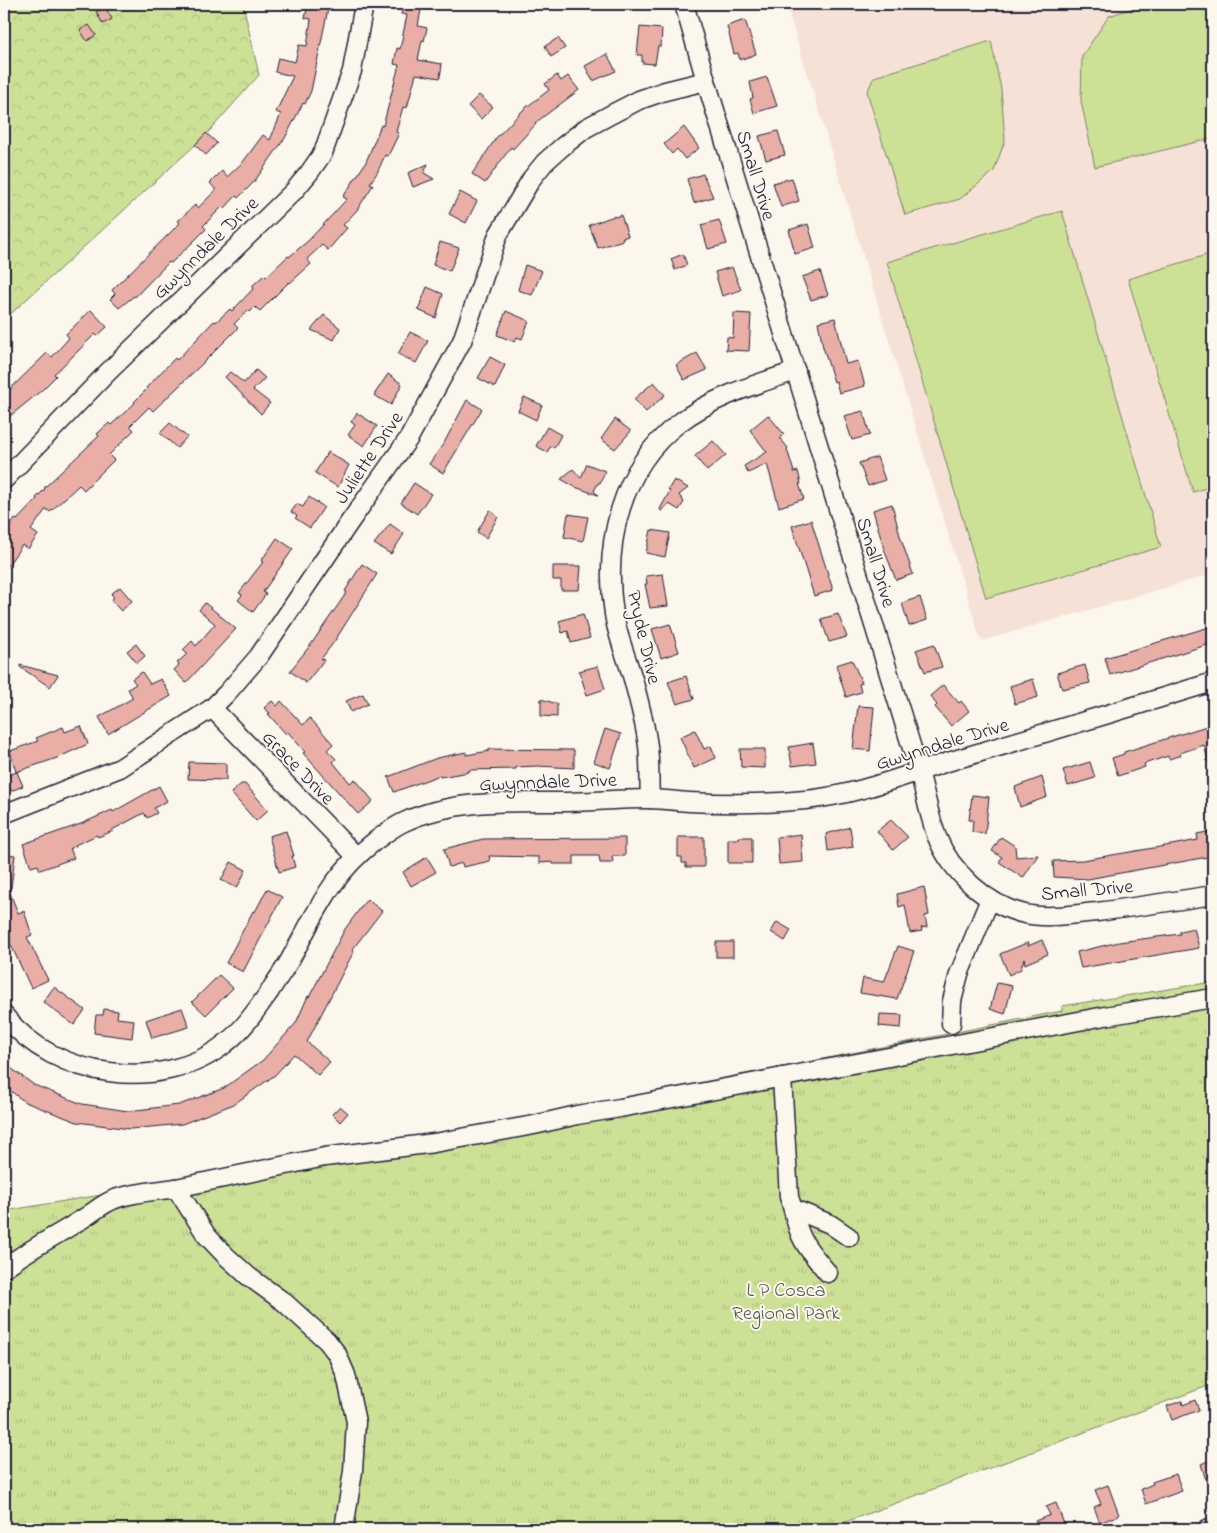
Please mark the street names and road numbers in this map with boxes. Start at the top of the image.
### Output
street label: Small Drive [727,127,782,224]
street label: Gwynndale Drive [147,191,266,307]
street label: Juliette Drive [328,406,412,511]
street label: Small Drive [847,514,902,611]
street label: Pryde Drive [618,588,667,687]
street label: Gwynndale Drive [873,711,1013,779]
street label: Grace Drive [254,725,340,813]
street label: Gwynndale Drive [479,767,617,800]
street label: Small Drive [1040,873,1135,910]

